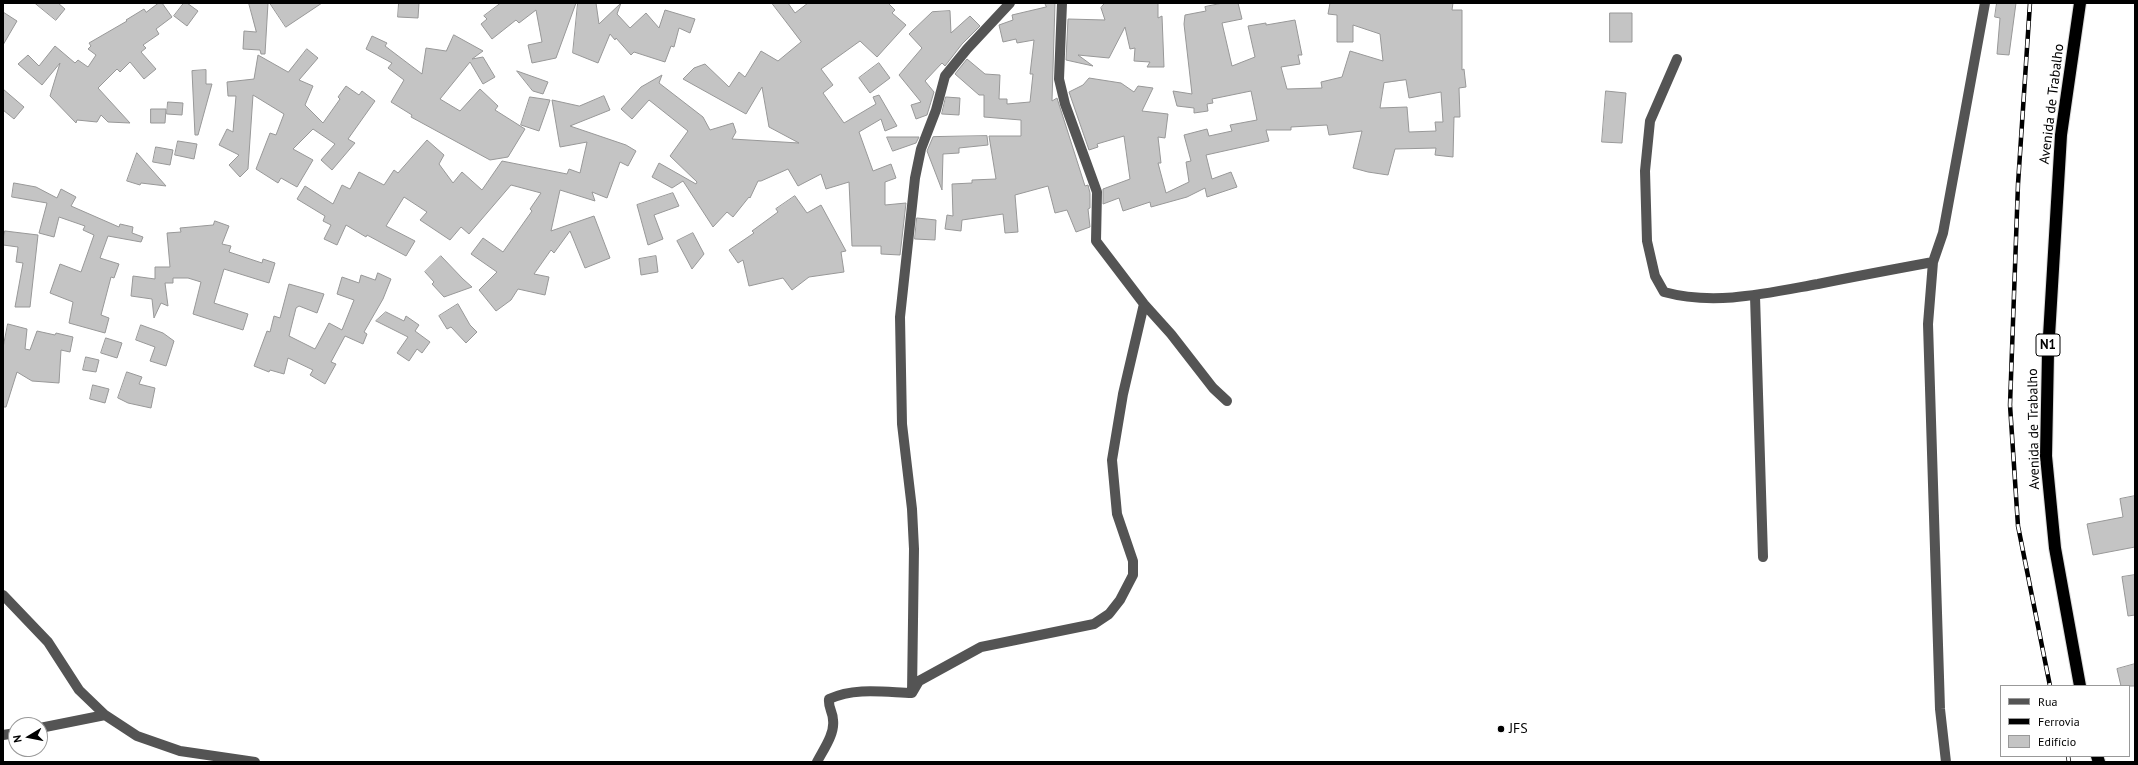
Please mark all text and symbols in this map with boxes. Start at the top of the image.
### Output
street label: Avenida de Trabalho [2036,43,2068,165]
road number: N1 [2036,334,2060,356]
street label: Avenida de Trabalho [2025,368,2043,490]
legend [2000,685,2130,757]
text: Rua [2038,694,2057,709]
text: Ferrovia [2038,714,2080,729]
north arrow [8,717,48,757]
place label: JFS [1509,721,1528,737]
marker: JFS [1496,724,1506,734]
text: N [10,734,25,744]
text: Edifício [2038,734,2076,749]

